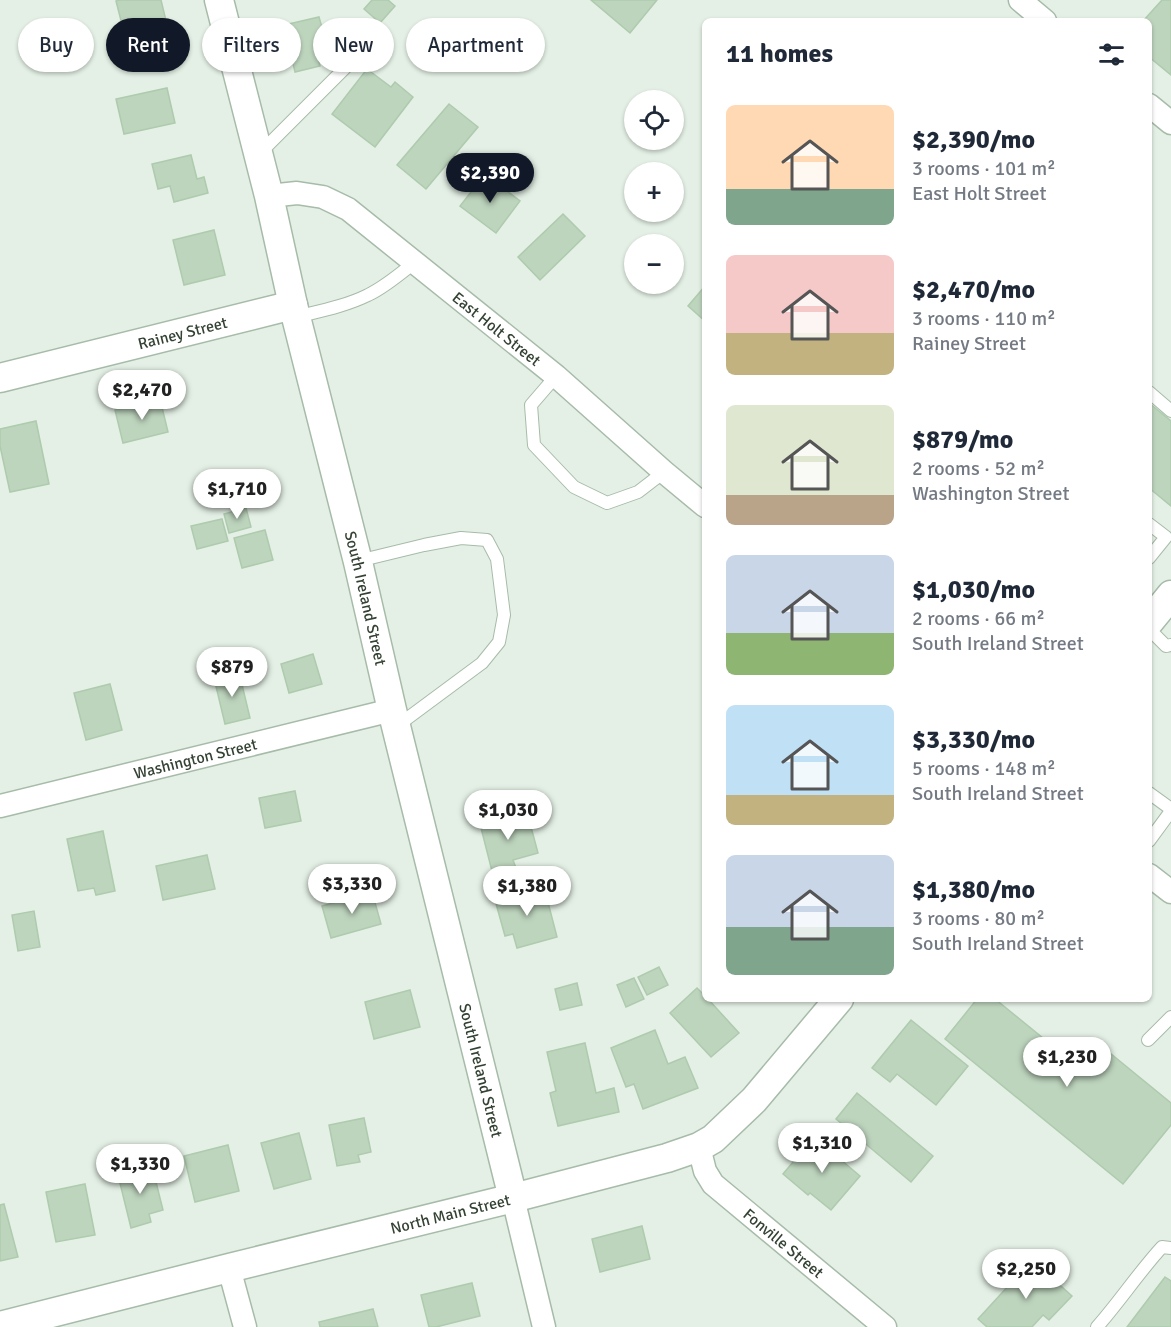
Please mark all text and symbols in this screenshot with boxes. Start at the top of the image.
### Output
chip: Buy [18,18,94,72]
chip: Rent [106,18,190,72]
chip: Filters [202,18,301,72]
chip: New [313,18,394,72]
chip: Apartment [406,18,545,72]
text: 11 homes [726,38,833,70]
icon: filters [1095,38,1128,71]
map controls [624,90,684,294]
button: locate [624,90,684,150]
text: $2,390/mo [912,124,1035,156]
icon: home [774,129,846,201]
pin: $2,390 [441,153,539,204]
text: 3 rooms · 101 m² [912,156,1056,181]
text: $2,390 [460,160,520,185]
button: + [624,162,684,222]
text: East Holt Street [912,181,1046,206]
button: − [624,234,684,294]
text: $2,470/mo [912,274,1035,306]
icon: home [774,279,846,351]
street label: East Holt Street [448,288,545,371]
text: 3 rooms · 110 m² [912,306,1056,331]
street label: Rainey Street [136,313,230,354]
text: Rainey Street [912,331,1026,356]
pin: $2,470 [93,370,191,421]
text: $2,470 [112,377,172,402]
text: $879/mo [912,424,1013,456]
icon: home [774,429,846,501]
text: 2 rooms · 52 m² [912,456,1045,481]
pin: $1,710 [188,469,286,520]
text: $1,710 [207,476,267,501]
text: Washington Street [912,481,1070,506]
street label: South Ireland Street [340,529,391,668]
text: $1,030/mo [912,574,1035,606]
icon: home [774,579,846,651]
text: 2 rooms · 66 m² [912,606,1045,631]
text: South Ireland Street [912,631,1084,656]
pin: $879 [196,647,268,698]
text: $879 [210,654,254,679]
text: $3,330/mo [912,724,1035,756]
icon: home [774,729,846,801]
street label: Washington Street [132,734,260,784]
text: 5 rooms · 148 m² [912,756,1056,781]
text: South Ireland Street [912,781,1084,806]
pin: $1,030 [459,790,557,841]
text: $1,030 [478,797,538,822]
pin: $3,330 [303,864,401,915]
pin: $1,380 [478,866,576,917]
text: $3,330 [322,871,382,896]
text: $1,380 [497,873,557,898]
text: $1,380/mo [912,874,1035,906]
icon: home [774,879,846,951]
text: 3 rooms · 80 m² [912,906,1045,931]
text: South Ireland Street [912,931,1084,956]
street label: South Ireland Street [454,1001,507,1140]
pin: $1,230 [1018,1037,1116,1088]
text: $1,230 [1037,1044,1097,1069]
pin: $1,310 [773,1123,871,1174]
text: $1,310 [792,1130,852,1155]
pin: $1,330 [91,1144,189,1195]
text: $1,330 [110,1151,170,1176]
street label: North Main Street [388,1190,513,1239]
street label: Fonville Street [739,1204,828,1283]
pin: $2,250 [977,1249,1075,1300]
text: $2,250 [996,1256,1056,1281]

